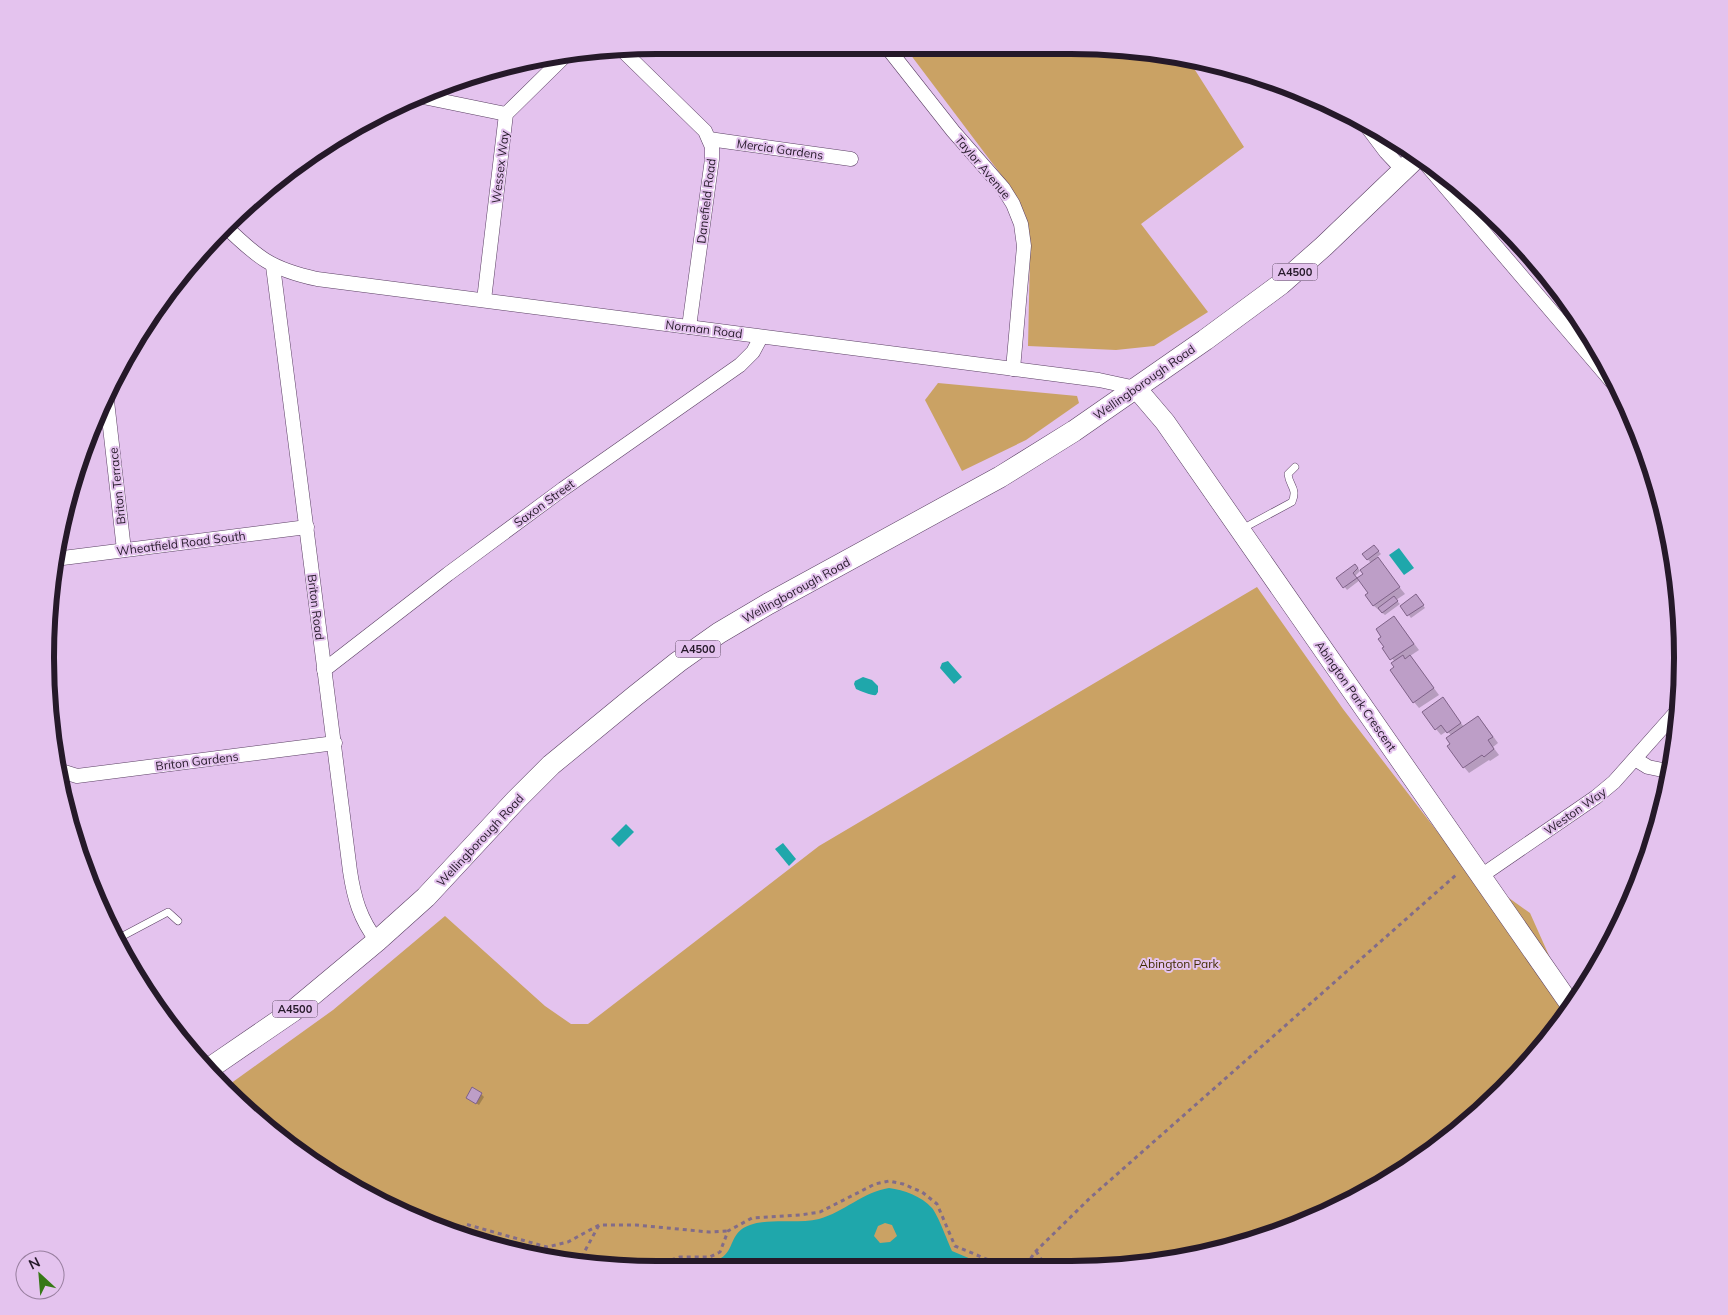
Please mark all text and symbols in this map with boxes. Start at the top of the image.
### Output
street label: Wessex Way [488,129,512,204]
street label: Taylor Avenue [952,132,1014,202]
street label: Mercia Gardens [736,136,824,163]
street label: Danefield Road [693,158,719,244]
road number: A4500 [1272,264,1318,280]
street label: Norman Road [665,317,743,341]
street label: Wellingborough Road [1090,341,1198,423]
street label: Briton Terrace [105,447,129,525]
street label: Saxon Street [511,476,577,530]
street label: Wheatfield Road South [116,528,246,558]
street label: Wellingborough Road [739,554,853,626]
street label: Briton Road [305,573,327,641]
street label: Abington Park Crescent [1312,638,1400,754]
road number: A4500 [676,641,720,658]
street label: Briton Gardens [155,748,239,774]
street label: Weston Way [1541,784,1609,838]
street label: Wellingborough Road [433,791,527,889]
park label: Abington Park [1139,956,1220,971]
road number: A4500 [272,1001,318,1018]
north arrow [15,1250,65,1300]
text: N [26,1253,43,1274]

